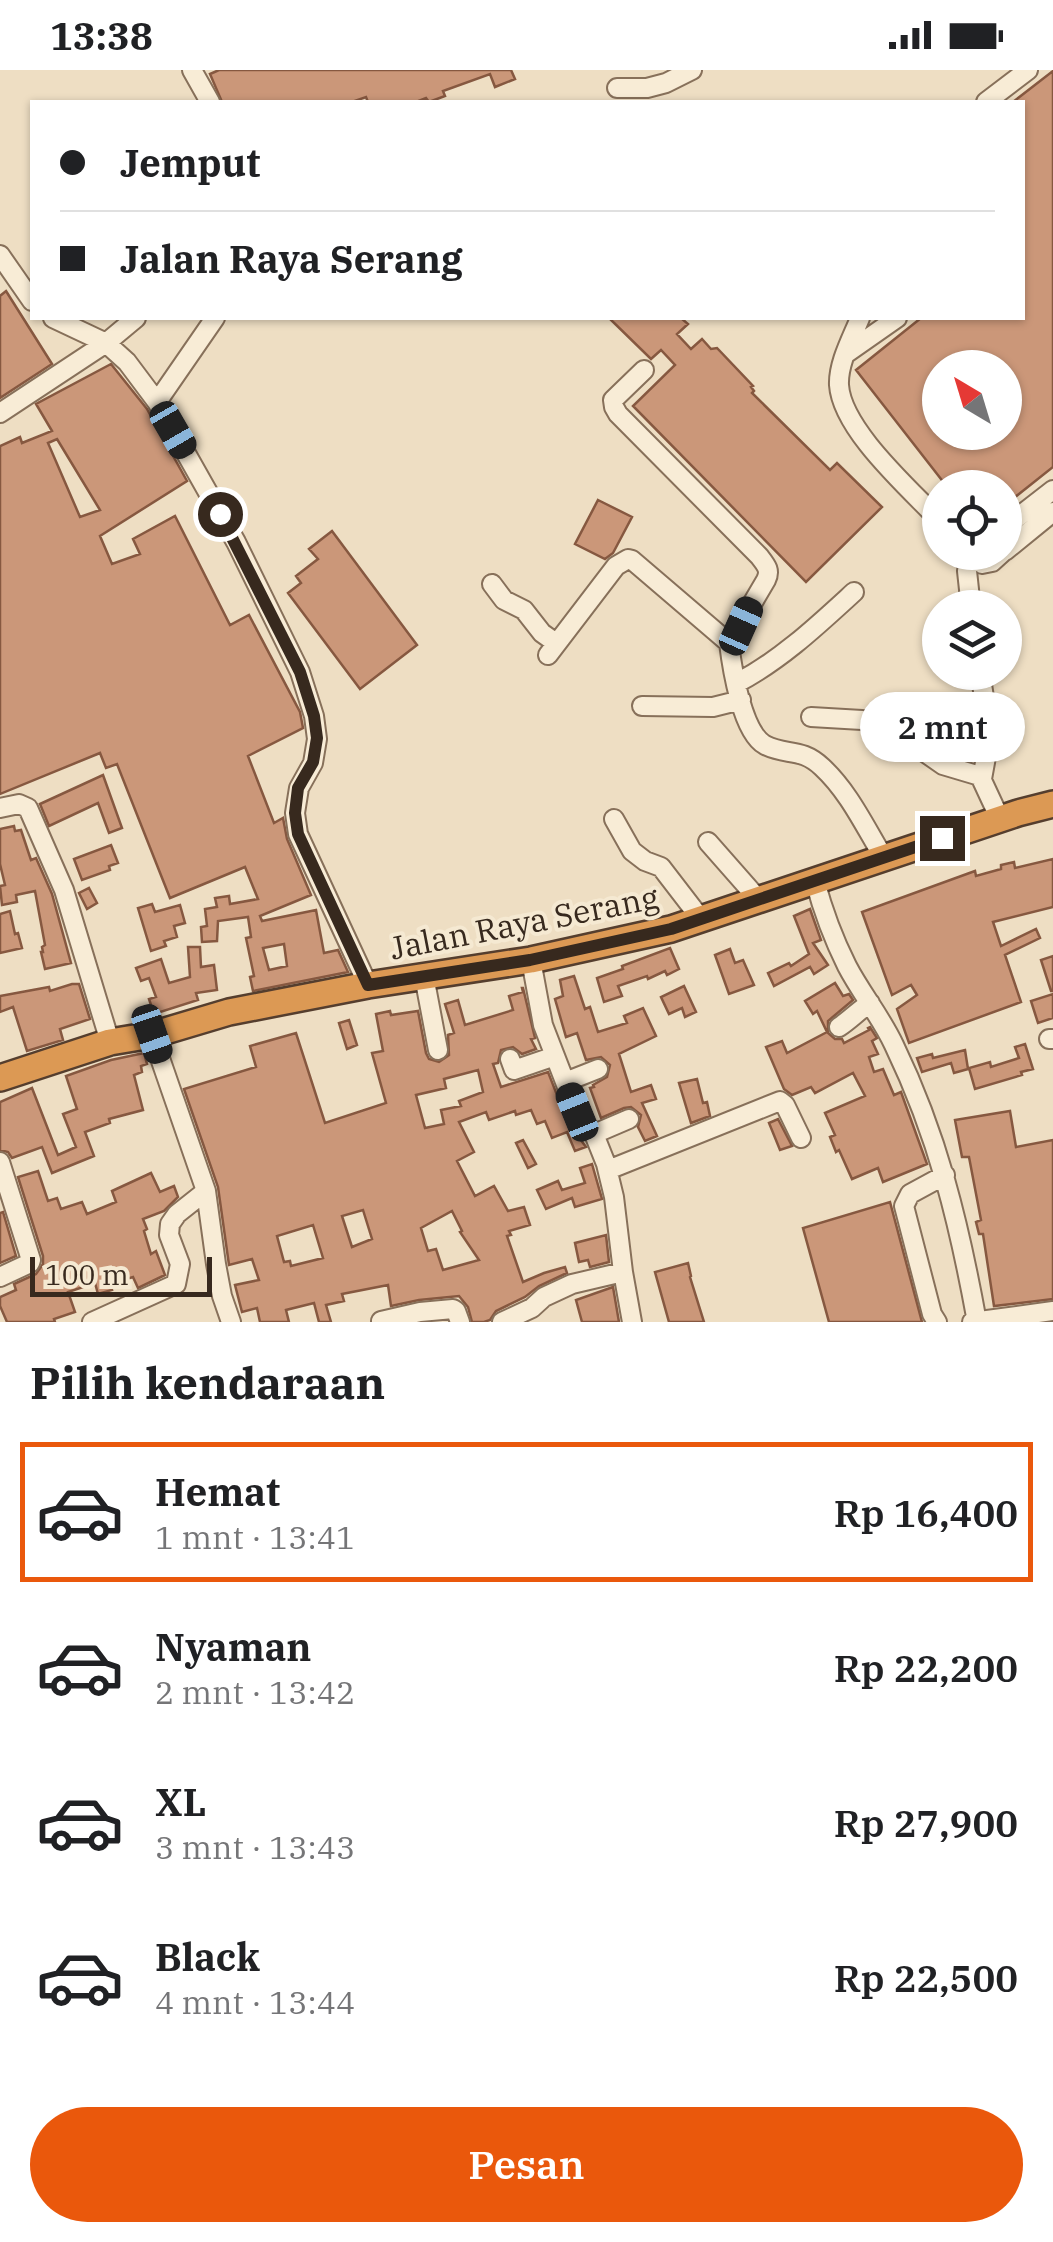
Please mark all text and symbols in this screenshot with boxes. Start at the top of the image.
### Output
text: 13:38 [50,11,153,60]
text: Jemput [120,138,260,187]
text: Jalan Raya Serang [120,234,463,283]
north arrow [922,350,1022,450]
map controls [922,350,1022,690]
car [145,397,201,463]
button: locate [922,470,1022,570]
route start [198,492,243,537]
button: layers [922,590,1022,690]
car [715,592,767,660]
callout: 2 mnt [860,693,1024,763]
text: 2 mnt [897,706,988,748]
route end [920,816,965,861]
street label: Jalan Raya Serang [386,875,662,969]
car [128,1001,176,1067]
car [552,1079,602,1145]
scale bar [30,1252,212,1296]
text: 100 m [45,1256,129,1293]
text: Pilih kendaraan [30,1353,385,1411]
icon: car [35,1467,125,1557]
text: Hemat [155,1467,280,1516]
text: Rp 16,400 [834,1488,1018,1537]
text: 1 mnt · 13:41 [155,1516,355,1558]
icon: car [35,1622,125,1712]
text: Nyaman [155,1622,312,1671]
text: Rp 22,200 [834,1643,1018,1692]
text: 2 mnt · 13:42 [155,1671,355,1713]
icon: car [35,1777,125,1867]
text: XL [155,1777,206,1826]
text: Rp 27,900 [834,1798,1018,1847]
text: 3 mnt · 13:43 [155,1826,355,1868]
icon: car [35,1932,125,2022]
text: Black [155,1932,260,1981]
text: Rp 22,500 [834,1953,1018,2002]
text: 4 mnt · 13:44 [155,1981,355,2023]
button: Pesan [30,2107,1023,2222]

